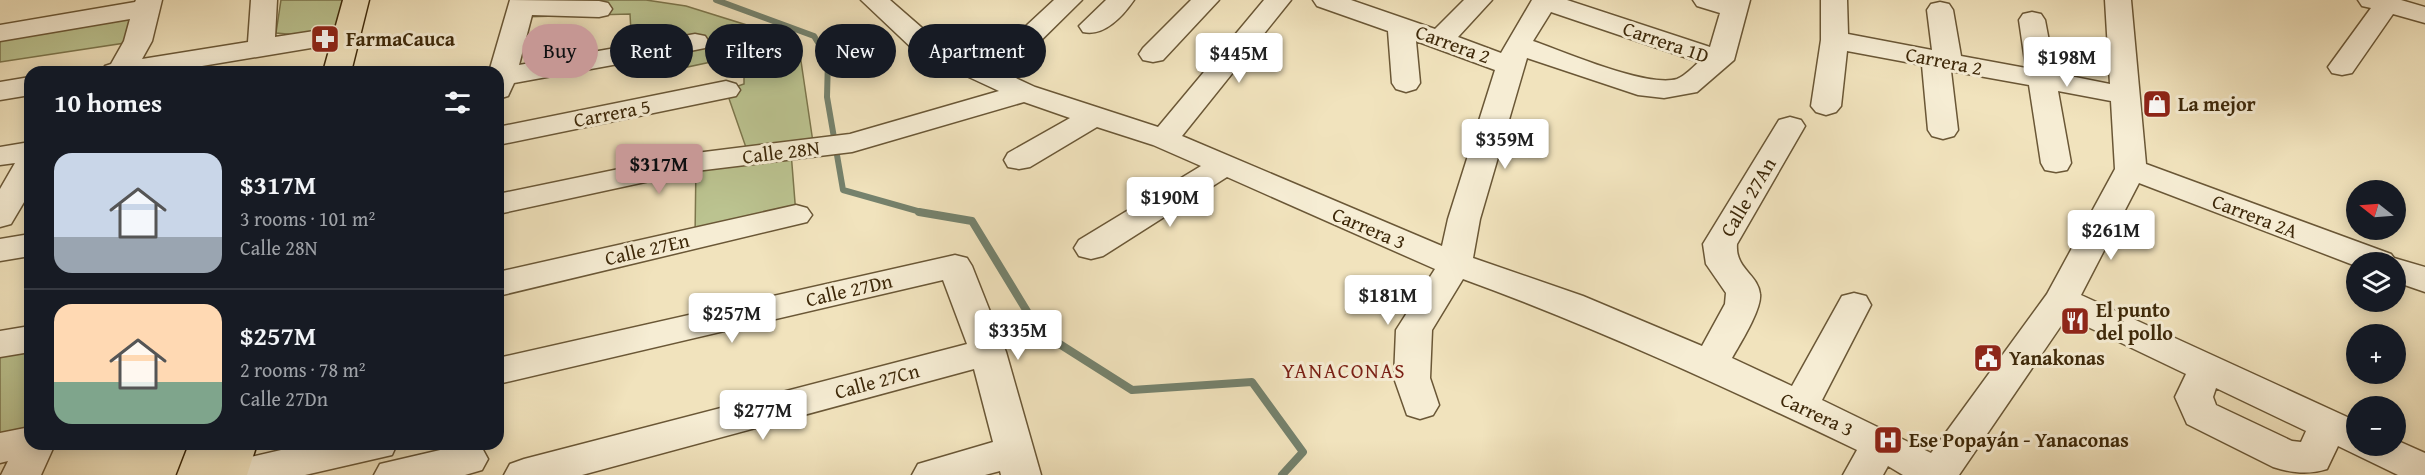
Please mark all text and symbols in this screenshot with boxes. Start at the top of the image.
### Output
street label: Carrera 1D [1619,13,1713,70]
street label: Carrera 2 [1412,17,1495,70]
pharmacy icon: FarmaCauca [309,23,341,55]
place label: FarmaCauca [346,24,456,53]
chip: Buy [522,24,598,78]
chip: Rent [610,24,693,78]
chip: Filters [705,24,803,78]
chip: New [815,24,896,78]
chip: Apartment [908,24,1046,78]
pin: $445M [1197,33,1281,84]
pin: $198M [2025,37,2109,88]
text: $445M [1210,38,1268,67]
street label: Carrera 2 [1903,39,1985,82]
text: $198M [2038,42,2096,71]
text: 10 homes [54,83,162,122]
icon: filters [441,86,474,119]
shop icon: La mejor [2141,88,2173,120]
place label: La mejor [2178,89,2256,118]
street label: Carrera 5 [571,91,653,134]
pin: $359M [1463,119,1547,170]
text: $359M [1476,124,1534,153]
street label: Calle 28N [741,132,821,171]
pin: $317M [617,144,701,195]
text: $317M [630,149,688,178]
street label: Calle 27An [1712,152,1783,242]
text: $317M [240,165,316,204]
icon: home [102,177,174,249]
pin: $190M [1128,177,1212,228]
north arrow [2346,180,2406,240]
map controls [2346,180,2406,456]
text: $190M [1141,182,1199,211]
street label: Carrera 2A [2208,186,2302,245]
street label: Carrera 3 [1328,199,1410,256]
text: 3 rooms · 101 m² [240,204,375,233]
pin: $261M [2069,210,2153,261]
text: $261M [2082,215,2140,244]
street label: Calle 27En [602,225,692,272]
text: Calle 28N [240,233,318,262]
button: layers [2346,252,2406,312]
street label: Calle 27Dn [803,265,895,314]
pin: $181M [1346,275,1430,326]
text: $181M [1359,280,1417,309]
pin: $257M [690,293,774,344]
place label: El punto del pollo [2096,295,2173,347]
text: $257M [703,298,761,327]
restaurant icon: El punto del pollo [2059,305,2091,337]
pin: $335M [976,310,1060,361]
text: $335M [989,315,1047,344]
text: $257M [240,316,316,355]
button: + [2346,324,2406,384]
icon: home [102,328,174,400]
public building icon: Yanakonas [1972,342,2004,374]
place label: Yanakonas [2009,343,2105,372]
text: 2 rooms · 78 m² [240,355,366,384]
street label: Calle 27Cn [831,355,922,406]
district label: YANACONAS [1282,355,1406,386]
text: Calle 27Dn [240,384,328,413]
street label: Carrera 3 [1776,384,1858,443]
pin: $277M [721,390,805,441]
text: $277M [734,395,792,424]
button: − [2346,396,2406,456]
hospital icon: Ese Popayán - Yanaconas [1872,424,1904,456]
place label: Ese Popayán - Yanaconas [1909,425,2129,454]

